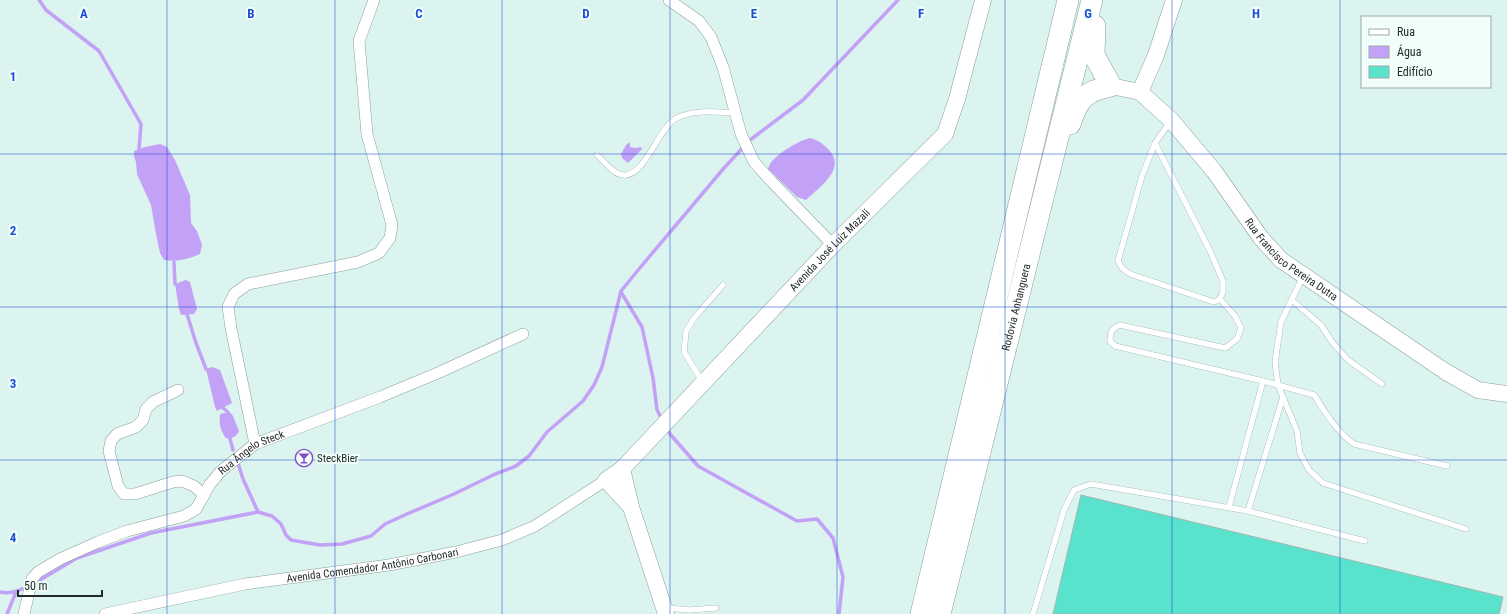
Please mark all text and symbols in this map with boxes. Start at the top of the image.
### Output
text: A [80,6,88,21]
text: B [247,6,255,21]
text: C [415,6,423,21]
text: D [582,6,590,21]
text: E [751,6,758,21]
text: F [918,6,924,21]
text: G [1084,6,1092,21]
text: H [1252,6,1260,21]
legend [1361,16,1491,88]
text: Rua [1397,25,1415,39]
text: Água [1397,44,1422,59]
text: Edifício [1397,65,1433,79]
text: 1 [10,69,16,84]
street label: Avenida José Luiz Mazali [787,206,873,294]
street label: Rua Francisco Pereira Dutra [1242,216,1340,304]
text: 2 [10,223,17,238]
street label: Rodovia Anhanguera [999,262,1033,352]
text: 3 [10,376,16,391]
street label: Rua Ângelo Steck [216,428,286,478]
bar icon: SteckBier [294,448,314,468]
place label: SteckBier [317,452,359,465]
text: 4 [10,530,17,545]
street label: Avenida Comendador Antônio Carbonari [286,546,460,585]
scale bar [18,572,102,598]
text: 50 m [24,579,48,593]

